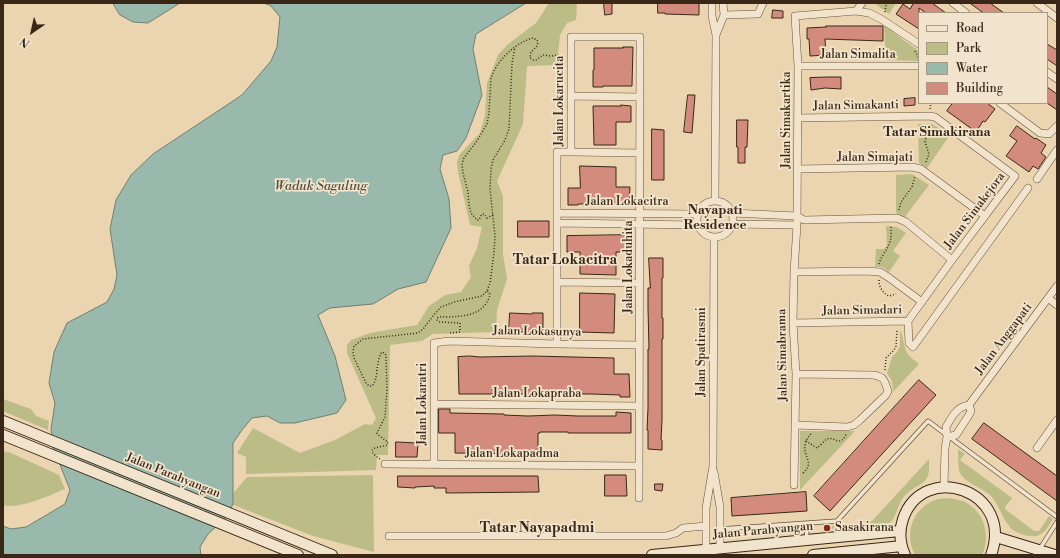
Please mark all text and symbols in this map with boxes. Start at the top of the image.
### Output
north arrow [12,12,52,52]
legend [918,12,1048,104]
text: Road [956,21,984,36]
text: N [18,34,33,50]
text: Park [956,41,981,56]
street label: Jalan Simalita [820,48,896,62]
street label: Jalan Lokarucita [553,56,567,146]
text: Water [956,61,988,76]
street label: Jalan Simakartika [780,71,794,169]
text: Building [956,81,1003,96]
street label: Jalan Simakanti [813,98,899,114]
district label: Tatar Simakirana [883,125,991,141]
street label: Jalan Simajati [837,151,913,165]
street label: Jalan Simakejora [942,170,1008,252]
water label: Waduk Saguling [275,179,367,195]
street label: Jalan Lokacitra [585,195,669,209]
district label: Nayapati Residence [683,203,747,234]
street label: Jalan Lokaduhita [622,221,636,313]
district label: Tatar Lokacitra [513,253,617,269]
street label: Jalan Anggapati [973,301,1035,377]
street label: Jalan Simadari [822,303,902,319]
street label: Jalan Spatirasmi [695,307,709,397]
street label: Jalan Simabrama [775,309,791,401]
street label: Jalan Lokasunya [492,324,582,340]
street label: Jalan Lokaratri [416,363,430,445]
street label: Jalan Lokapraba [493,387,581,401]
street label: Jalan Lokapadma [465,447,559,461]
street label: Jalan Parahyangan [124,450,222,502]
street label: Jalan Parahyangan [712,519,814,543]
district label: Tatar Nayapadmi [480,521,594,537]
place label: Sasakirana [835,521,894,535]
marker: Sasakirana [822,523,832,533]

